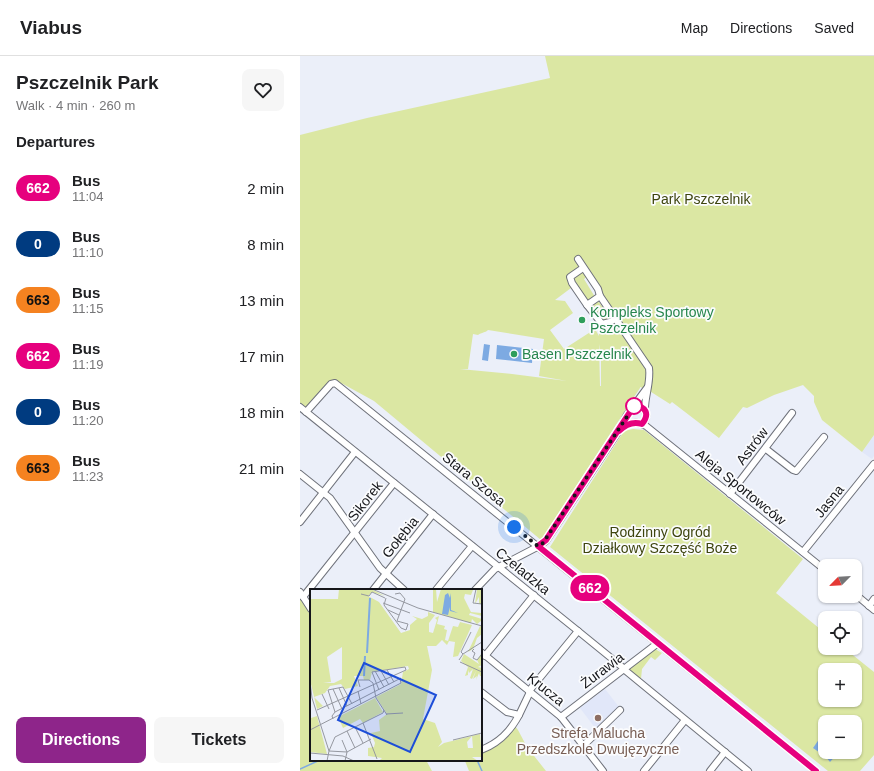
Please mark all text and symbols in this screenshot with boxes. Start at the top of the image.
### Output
text: Viabus [20,17,82,38]
text: Map [681,20,708,36]
text: Directions [730,20,792,36]
text: Saved [814,20,854,36]
button: heart [242,69,284,111]
text: Pszczelnik Park [16,72,159,93]
text: Walk · 4 min · 260 m [16,98,135,113]
text: Departures [16,133,95,150]
text: Bus [72,172,100,189]
text: 662 [26,180,50,196]
text: 2 min [247,180,284,197]
text: 11:04 [72,189,104,204]
park label: Park Pszczelnik [652,191,751,207]
text: Bus [72,228,100,245]
text: 0 [34,236,42,252]
text: 8 min [247,236,284,253]
text: 11:10 [72,245,104,260]
text: Bus [72,284,100,301]
text: 663 [26,292,50,308]
text: 13 min [239,292,284,309]
text: 11:15 [72,301,104,316]
place label: Kompleks Sportowy Pszczelnik [590,304,714,336]
marker: Kompleks Sportowy Pszczelnik [577,315,587,325]
text: Bus [72,340,100,357]
place label: Basen Pszczelnik [522,346,633,362]
text: 662 [26,348,50,364]
text: 17 min [239,348,284,365]
marker: Basen Pszczelnik [509,349,519,359]
text: 11:19 [72,357,104,372]
text: Bus [72,396,100,413]
unlabelled marker [625,397,643,415]
text: 0 [34,404,42,420]
text: 18 min [239,404,284,421]
text: 11:20 [72,413,104,428]
street label: Astrów [733,423,772,468]
street label: Aleja Sportowców [693,446,790,529]
street label: Stara Szosa [439,449,509,509]
text: Bus [72,452,100,469]
text: 663 [26,460,50,476]
text: 21 min [239,460,284,477]
text: 11:23 [72,469,104,484]
street label: Sikorek [344,477,386,524]
street label: Jasna [811,481,847,521]
street label: Gołębia [379,513,422,561]
your location [504,517,524,537]
park label: Rodzinny Ogród Działkowy Szczęść Boże [583,524,738,556]
street label: Czeladzka [493,544,554,598]
north arrow [818,559,862,603]
map controls [818,559,862,759]
line badge: 662 [567,575,613,601]
text: 662 [578,580,602,596]
inset map [310,589,482,761]
button: locate [818,611,862,655]
street label: Żurawia [577,648,627,691]
button: + [818,663,862,707]
street label: Krucza [524,669,568,709]
marker: Strefa Malucha Przedszkole Dwujęzyczne [593,713,603,723]
button: − [818,715,862,759]
button: Directions [16,717,146,763]
button: Tickets [154,717,284,763]
place label: Strefa Malucha Przedszkole Dwujęzyczne [517,725,680,757]

